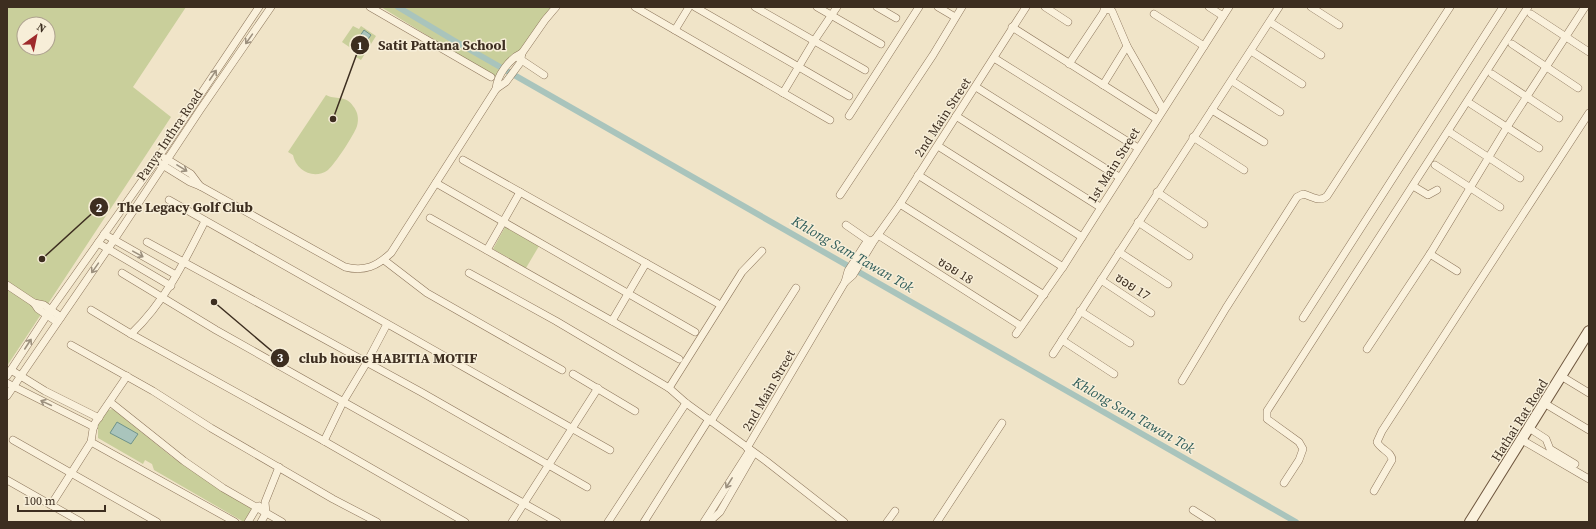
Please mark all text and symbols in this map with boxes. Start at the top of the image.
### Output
north arrow [16,16,56,56]
text: N [34,20,49,37]
callout: Satit Pattana School [350,32,514,58]
one-way arrow [245,33,253,44]
text: Satit Pattana School [378,35,506,55]
text: 1 [357,38,363,54]
one-way arrow [209,70,217,81]
street label: 2nd Main Street [910,74,975,160]
street label: Panya Inthra Road [132,86,207,184]
street label: 1st Main Street [1083,124,1144,206]
one-way arrow [176,165,188,173]
callout: The Legacy Golf Club [89,194,261,220]
text: The Legacy Golf Club [117,197,253,217]
text: 2 [96,200,103,216]
water label: Khlong Sam Tawan Tok [787,210,918,297]
one-way arrow [132,250,144,258]
street label: ซอย 18 [935,253,977,288]
one-way arrow [91,262,99,273]
street label: ซอย 17 [1112,269,1154,304]
one-way arrow [25,338,33,350]
callout: club house HABITIA MOTIF [270,345,485,371]
street label: 2nd Main Street [738,346,799,434]
text: club house HABITIA MOTIF [299,348,477,368]
text: 3 [277,350,284,366]
water label: Khlong Sam Tawan Tok [1068,371,1199,458]
street label: Hathai Rat Road [1487,375,1552,465]
one-way arrow [41,399,53,406]
one-way arrow [725,477,733,489]
scale bar [18,487,105,513]
text: 100 m [24,493,56,509]

